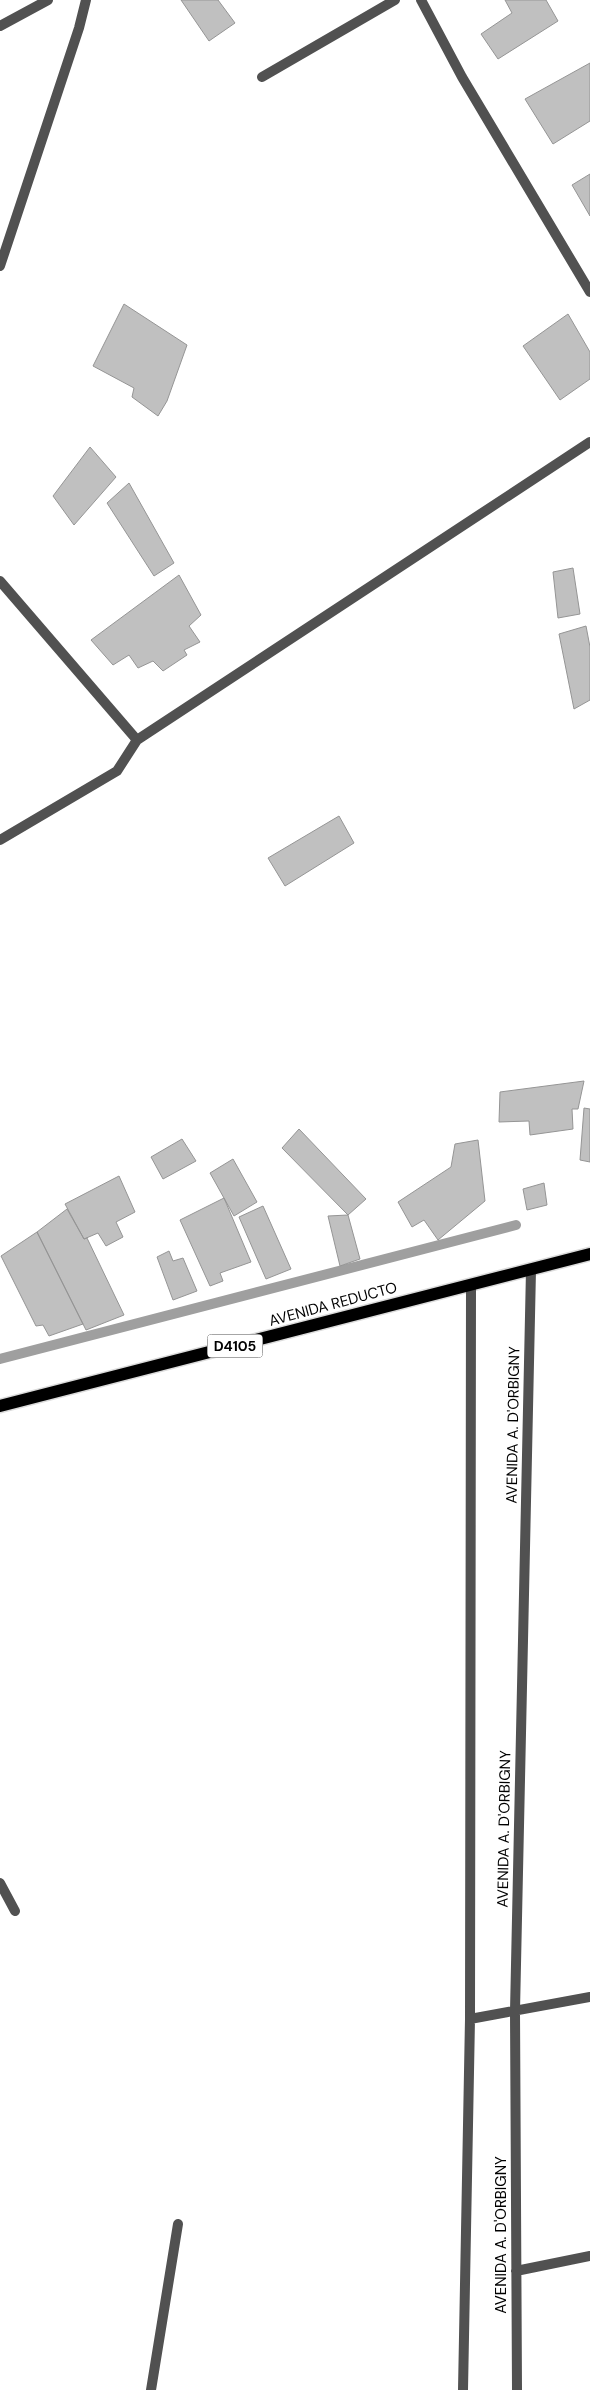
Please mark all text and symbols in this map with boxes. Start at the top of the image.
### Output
street label: AVENIDA REDUCTO [267,1277,399,1331]
road number: D4105 [208,1334,262,1358]
street label: AVENIDA A. D'ORBIGNY [502,1346,524,1504]
street label: AVENIDA A. D'ORBIGNY [493,1750,515,1908]
street label: AVENIDA A. D'ORBIGNY [491,2156,511,2314]

